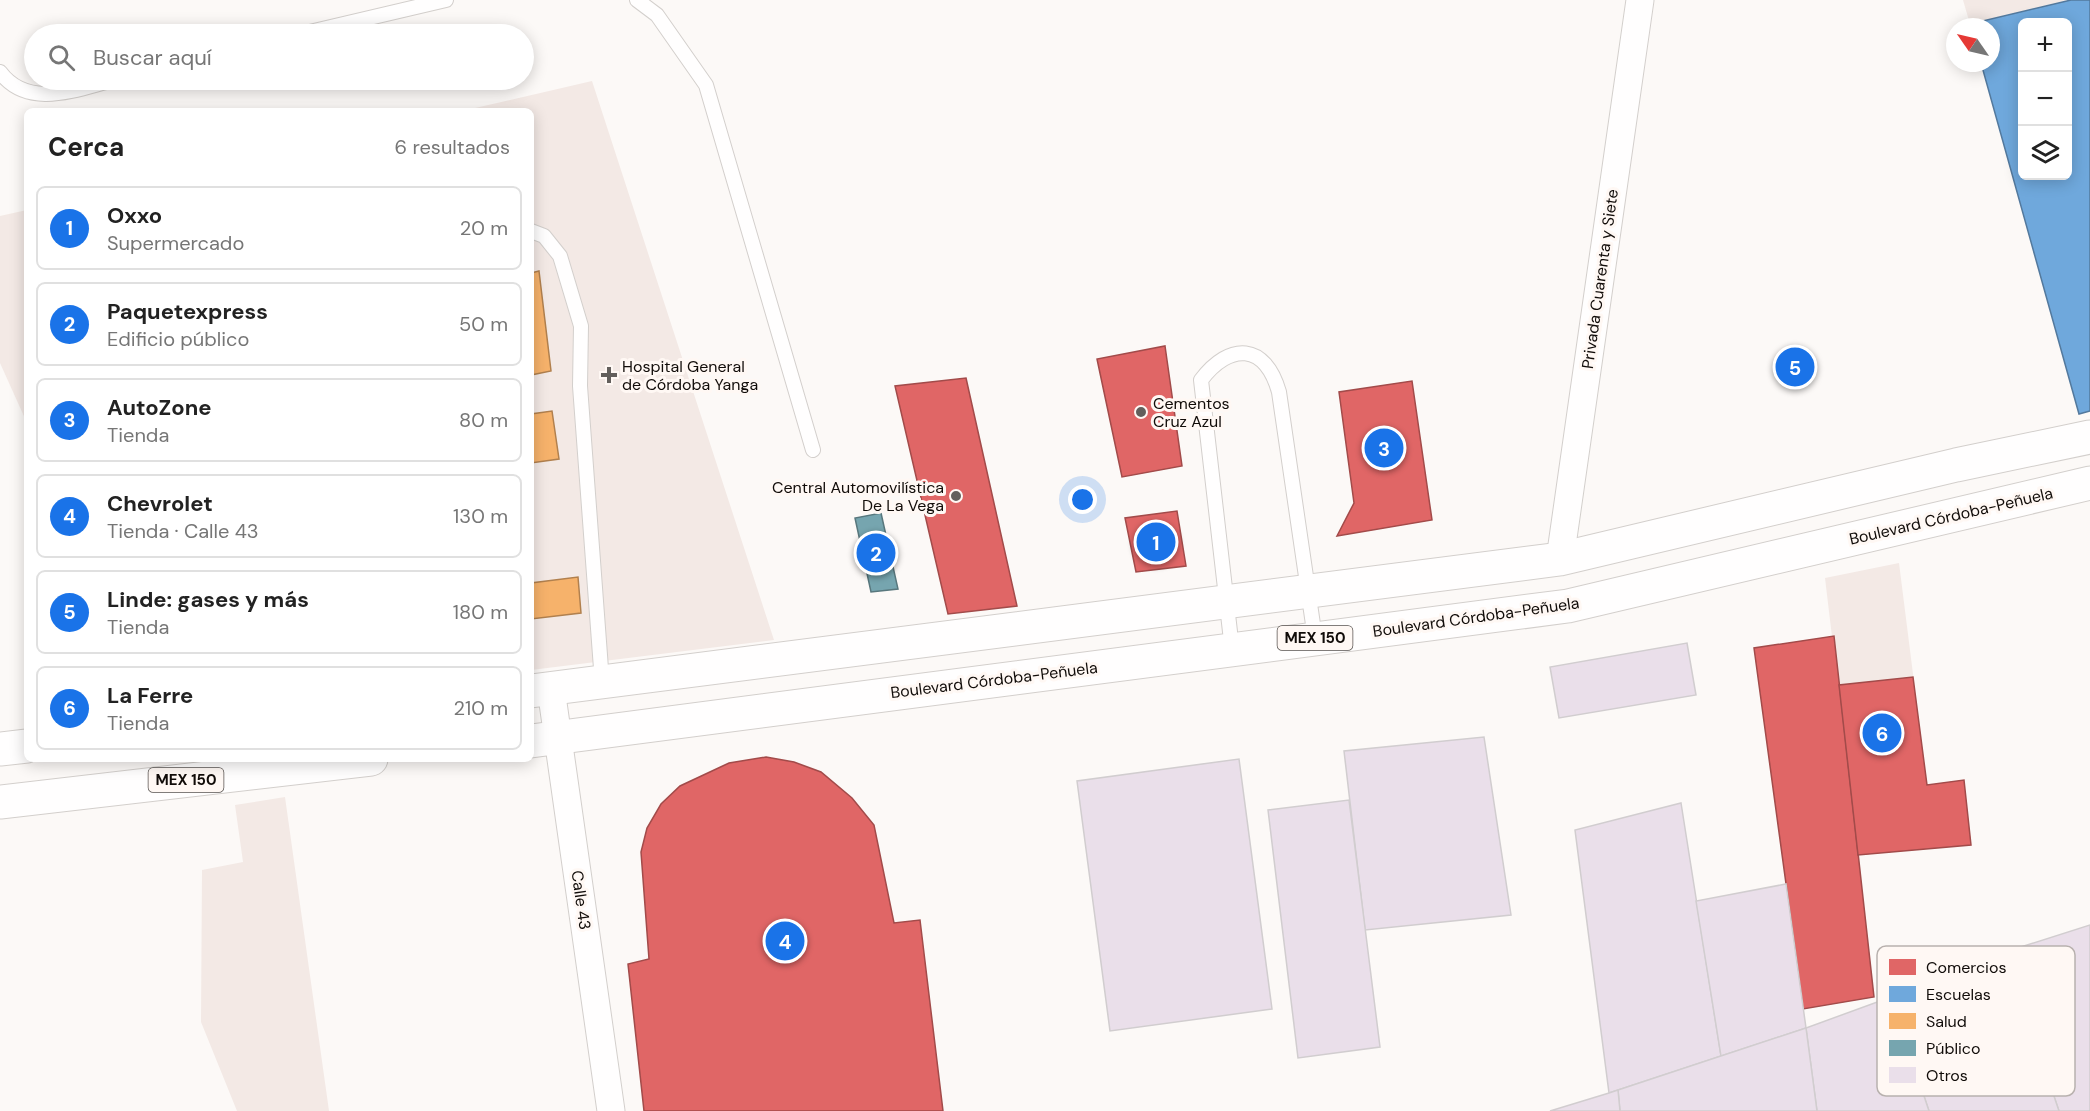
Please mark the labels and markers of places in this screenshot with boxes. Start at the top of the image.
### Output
pin: 5 [1776,344,1814,389]
place label: Hospital General de Córdoba Yanga [622,356,758,395]
marker: Hospital General de Córdoba Yanga [600,366,618,384]
place label: Cementos Cruz Azul [1153,393,1230,432]
marker: Cementos Cruz Azul [1134,405,1148,419]
pin: 3 [1364,426,1404,470]
place label: Central Automovilística De La Vega [772,477,944,516]
marker: Central Automovilística De La Vega [949,489,963,503]
pin: 1 [1136,520,1176,564]
pin: 2 [856,530,896,576]
pin: 6 [1862,710,1902,756]
pin: 4 [766,918,804,964]

